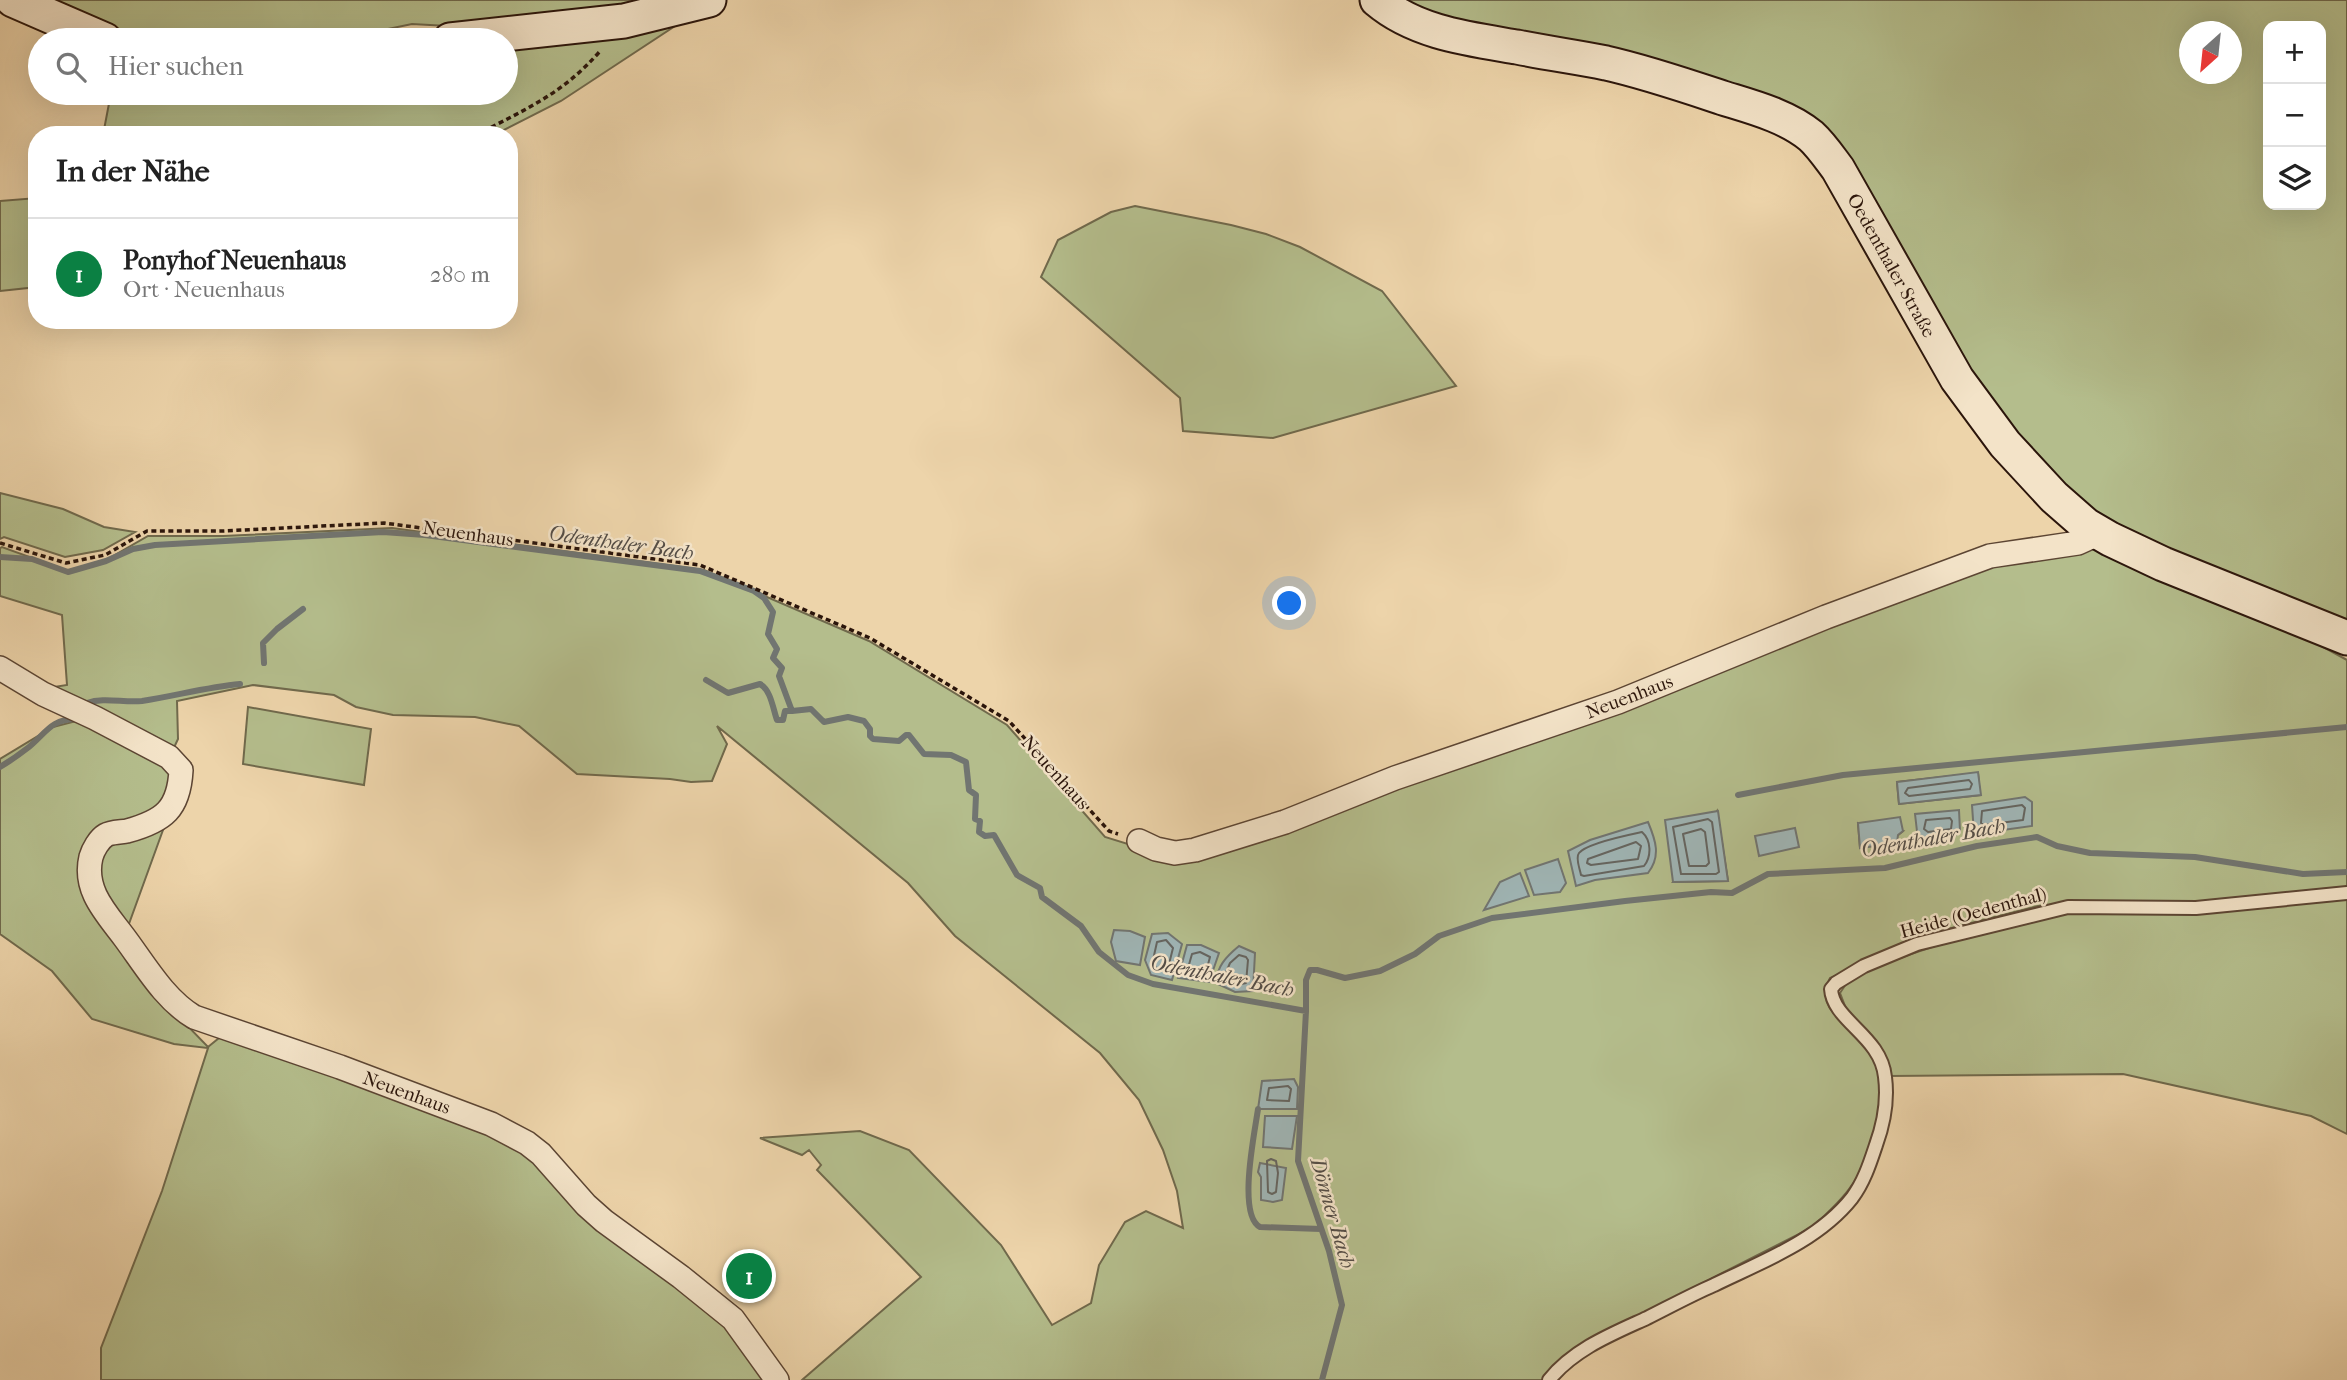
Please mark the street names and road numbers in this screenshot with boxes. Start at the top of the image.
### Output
street label: Oedenthaler Straße [1842,190,1940,341]
street label: Neuenhaus [421,517,515,551]
street label: Neuenhaus [1583,670,1676,724]
street label: Neuenhaus [1016,731,1094,814]
street label: Heide (Oedenthal) [1898,883,2049,943]
street label: Neuenhaus [360,1067,453,1119]

